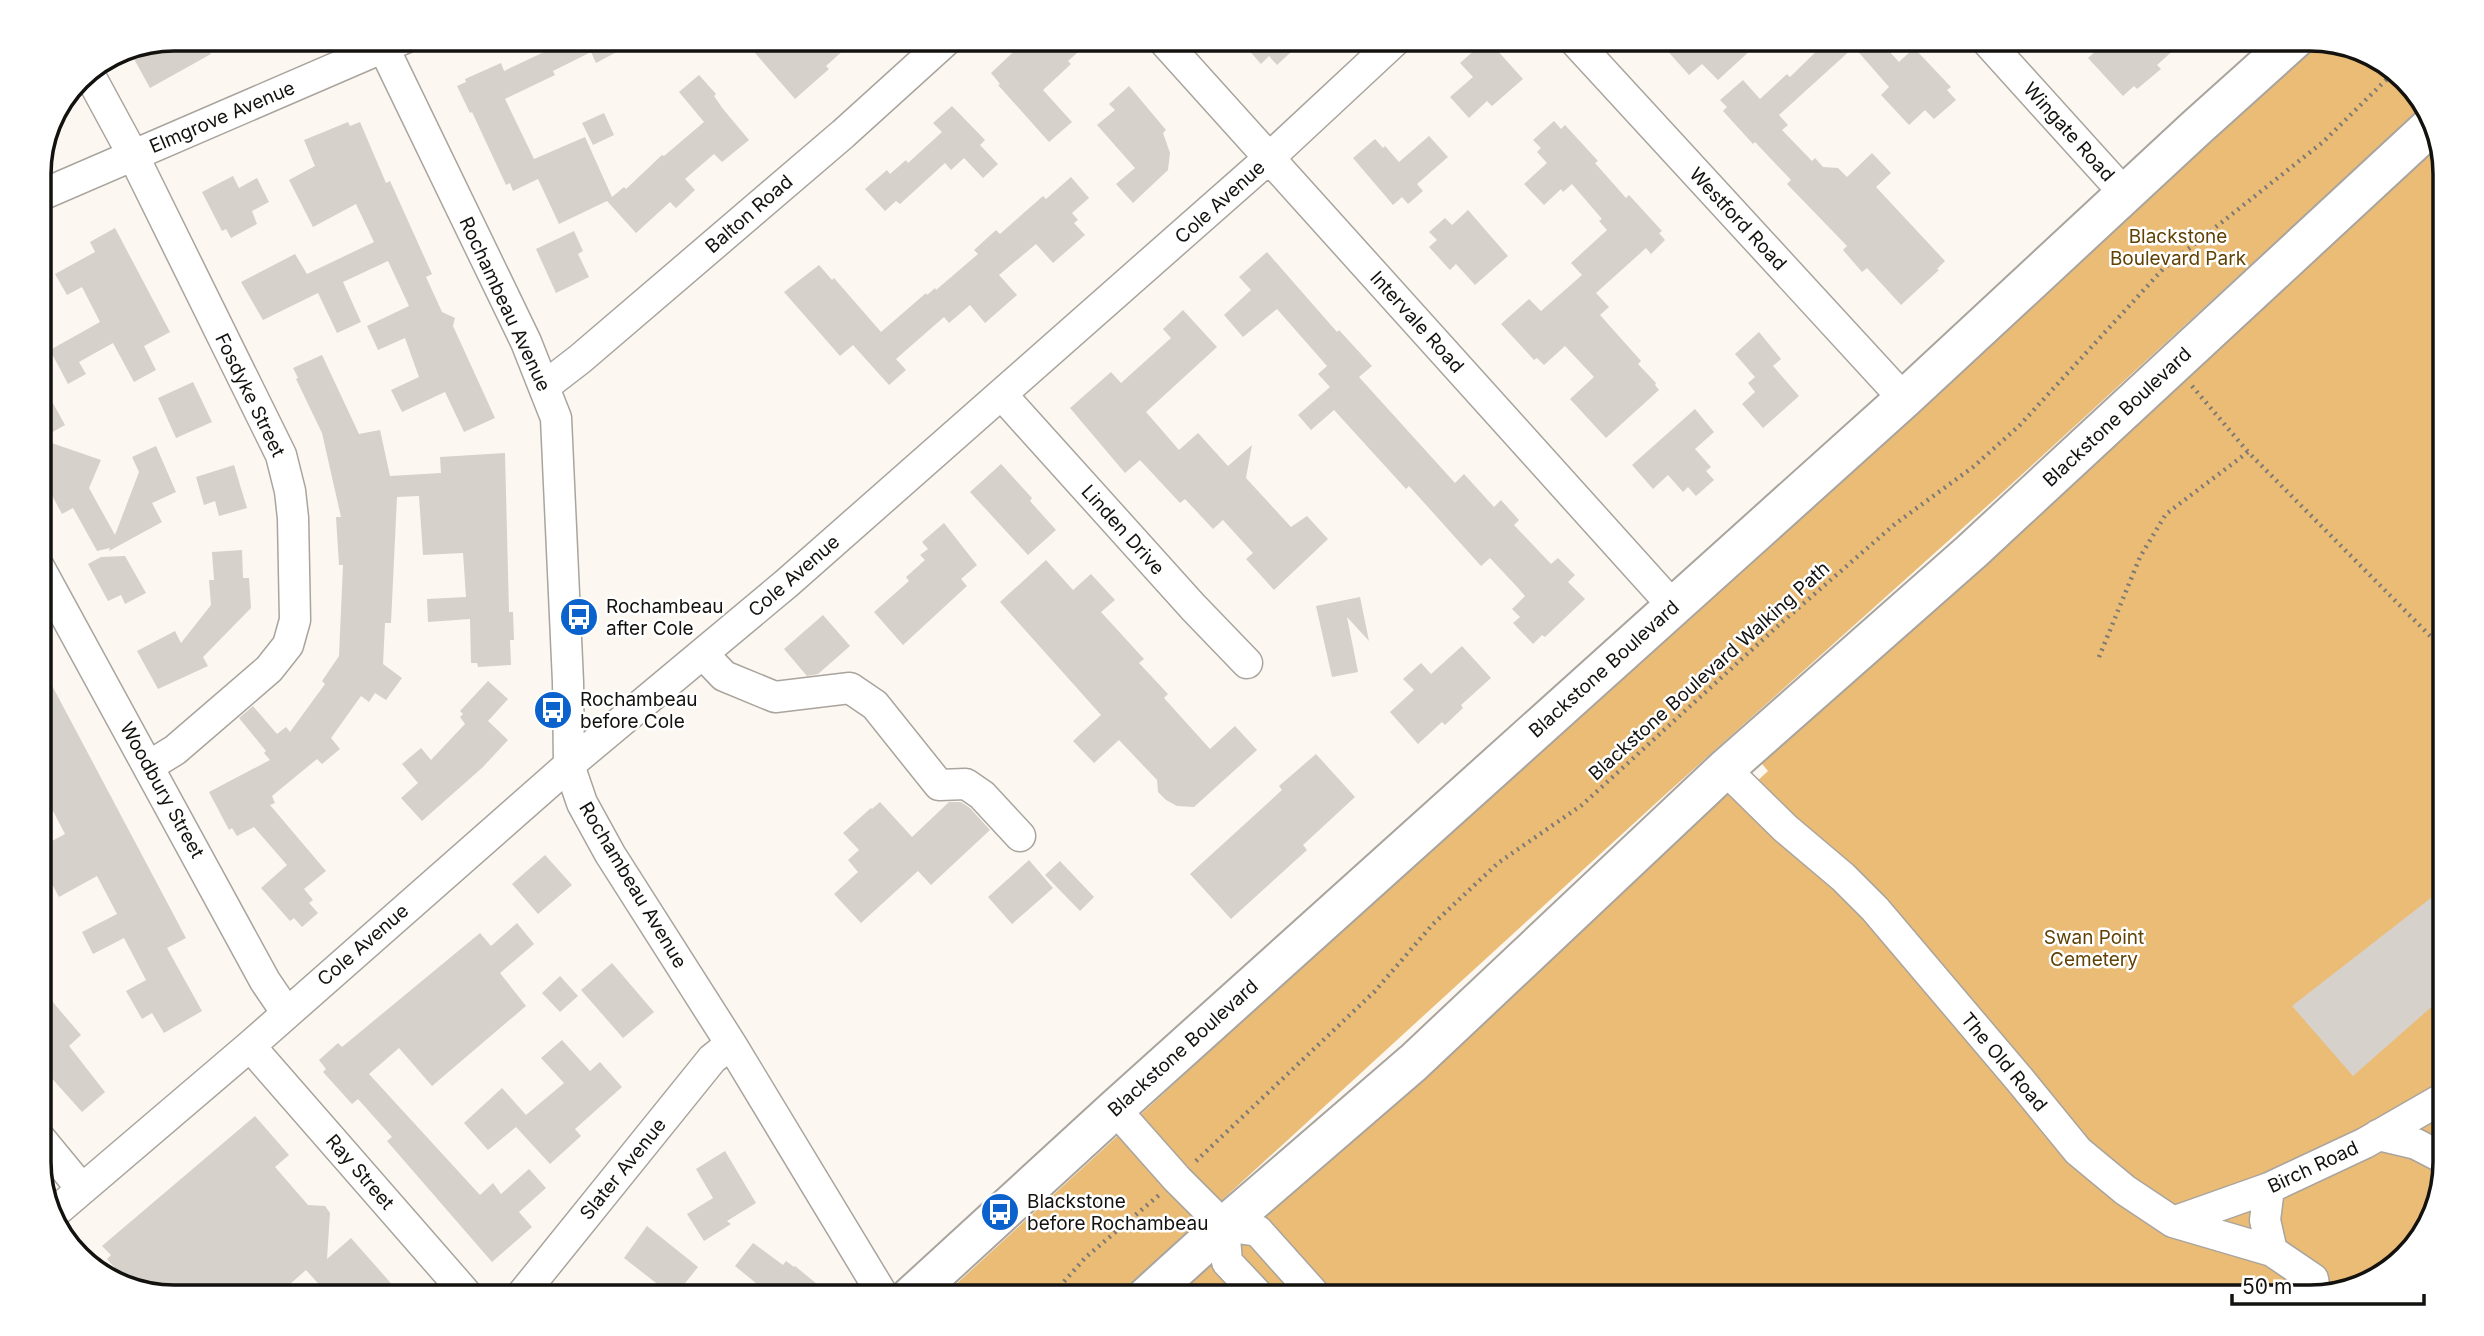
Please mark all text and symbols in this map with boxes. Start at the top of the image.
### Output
street label: Elmgrove Avenue [146,76,298,158]
street label: Wingate Road [2019,78,2119,186]
street label: Cole Avenue [1170,156,1270,248]
street label: Westford Road [1685,163,1791,275]
street label: Balton Road [701,170,797,258]
street label: Rochambeau Avenue [455,213,555,395]
park label: Blackstone Boulevard Park [2110,225,2247,270]
street label: Intervale Road [1365,266,1469,378]
street label: Fosdyke Street [210,330,290,460]
street label: Blackstone Boulevard [2038,342,2196,492]
street label: Linden Drive [1077,480,1169,580]
street label: Cole Avenue [744,530,844,622]
street label: Blackstone Boulevard Walking Path [1584,557,1834,785]
place label: Rochambeau after Cole [606,595,724,640]
street label: Blackstone Boulevard [1524,595,1684,743]
bus stop icon: Rochambeau after Cole [558,596,600,638]
place label: Rochambeau before Cole [580,688,698,733]
bus stop icon: Rochambeau before Cole [532,689,574,731]
street label: Woodbury Street [115,718,209,862]
street label: Rochambeau Avenue [574,798,692,972]
street label: Cole Avenue [313,899,413,991]
park label: Swan Point Cemetery [2044,926,2144,971]
street label: Blackstone Boulevard [1103,974,1263,1122]
street label: The Old Road [1956,1008,2052,1116]
street label: Slater Avenue [575,1114,671,1224]
street label: Ray Street [321,1130,399,1214]
street label: Birch Road [2264,1136,2362,1198]
place label: Blackstone before Rochambeau [1027,1190,1208,1235]
bus stop icon: Blackstone before Rochambeau [979,1191,1021,1233]
scale bar [2232,1262,2424,1306]
text: 50 m [2242,1274,2292,1299]

